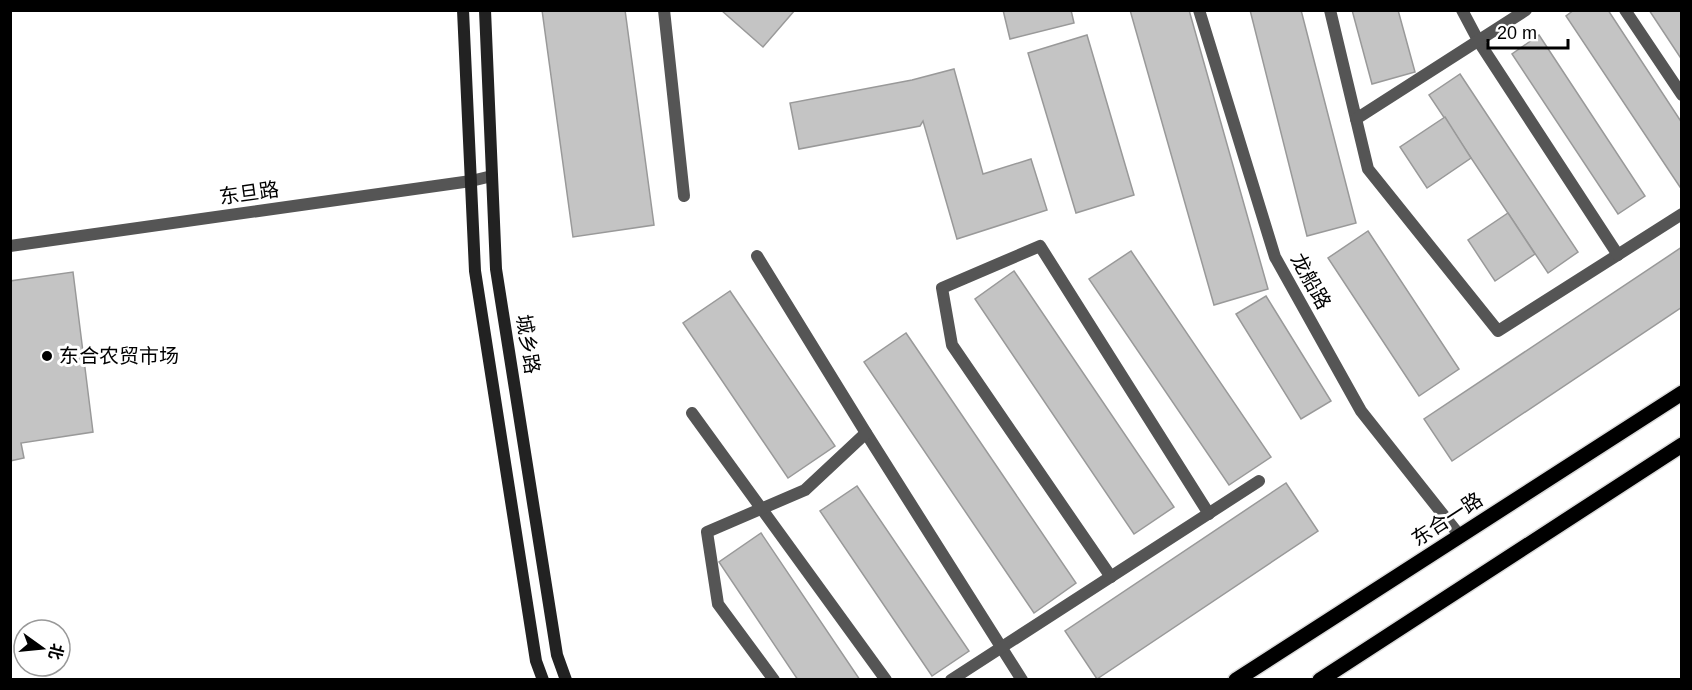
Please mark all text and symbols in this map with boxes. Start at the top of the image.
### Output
scale bar [1488,12,1568,50]
text: 20 m [1497,23,1537,43]
street label: 东旦路 [218,178,280,208]
street label: 龙船路 [1287,249,1335,313]
street label: 城乡路 [512,313,544,375]
place label: 东合农贸市场 [59,345,179,367]
marker: 东合农贸市场 [40,349,54,363]
street label: 东合一路 [1407,488,1487,550]
north arrow [12,618,72,678]
text: 北 [46,642,66,662]

